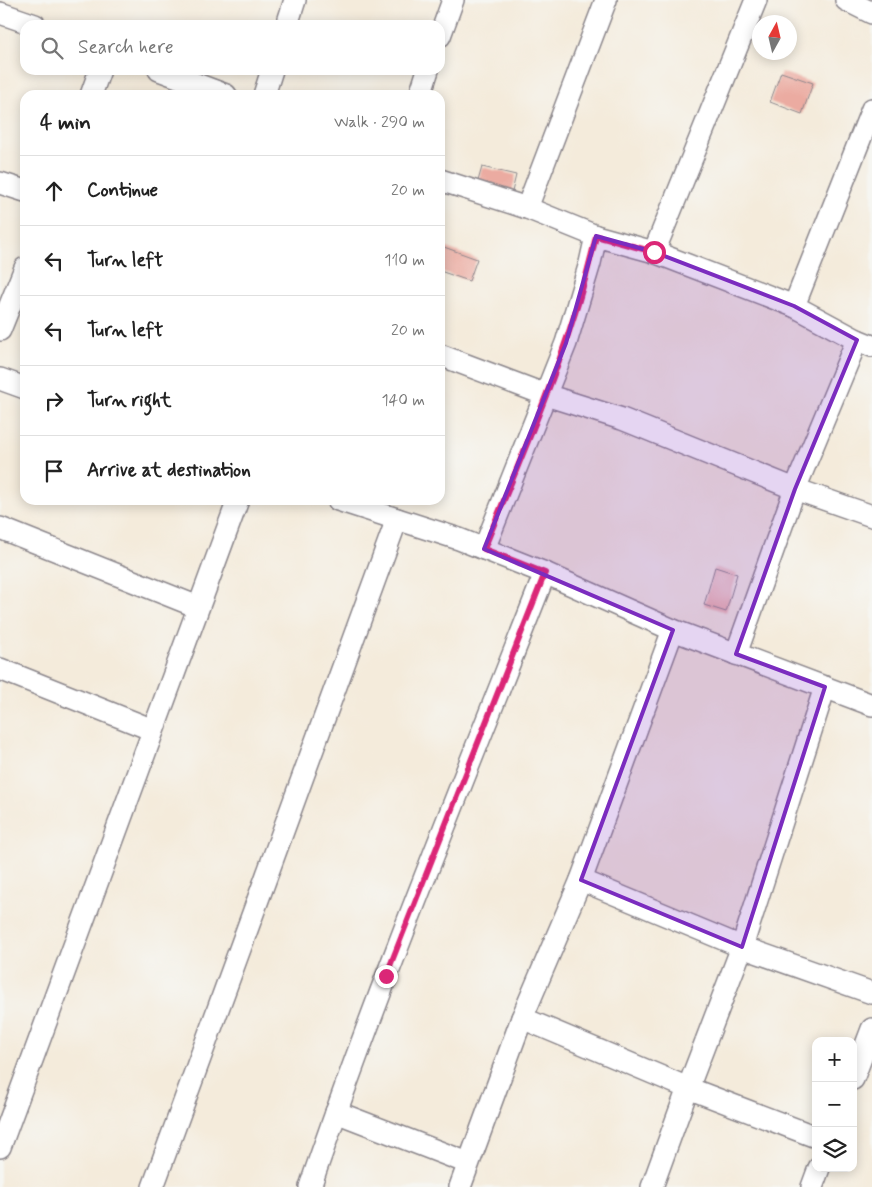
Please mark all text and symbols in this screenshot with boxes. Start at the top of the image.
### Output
north arrow [752,15,797,60]
search box [20,20,445,75]
icon: search [38,34,66,62]
text: Search here [78,35,174,60]
text: 4 min [40,109,91,137]
text: Walk · 290 m [334,112,425,133]
icon: ahead [40,177,68,205]
text: Continue [87,178,158,203]
text: 20 m [391,180,425,201]
route start [643,241,666,264]
icon: left [40,247,68,275]
text: Turn left [87,248,163,273]
text: 110 m [384,250,425,271]
icon: left [40,317,68,345]
text: Turn left [87,318,163,343]
text: 20 m [391,320,425,341]
icon: right [40,387,68,415]
text: Turn right [87,388,171,413]
text: 140 m [381,390,425,411]
icon: arrive [40,457,68,485]
text: Arrive at destination [87,458,251,483]
route end [375,965,398,988]
map controls [812,1037,857,1172]
button: + [812,1037,857,1082]
button: − [812,1082,857,1127]
button: layers [812,1127,857,1172]

